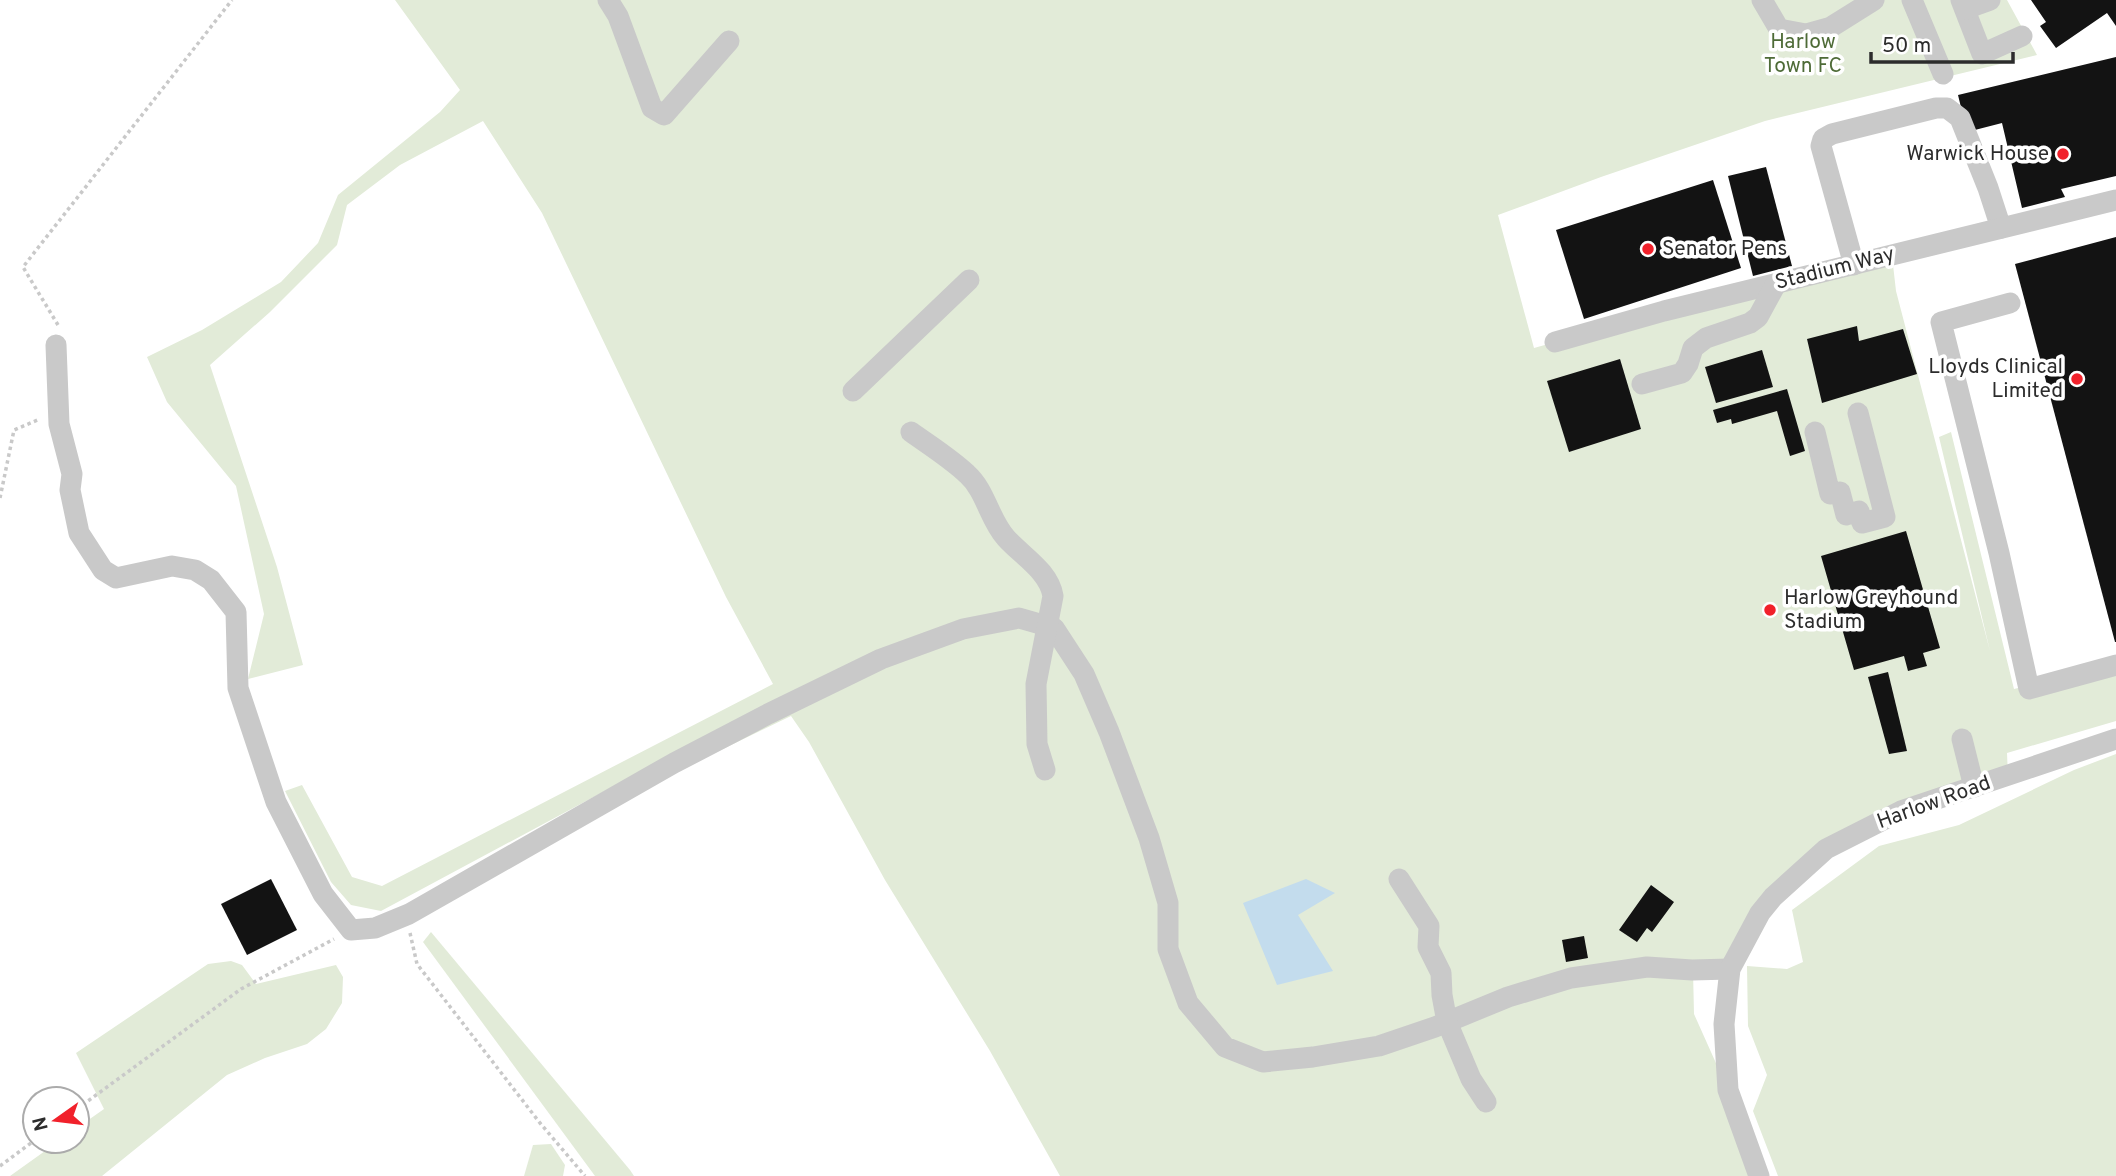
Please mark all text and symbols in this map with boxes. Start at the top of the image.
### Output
scale bar [1871,21,2013,65]
park label: Harlow Town FC [1764,29,1842,80]
text: 50 m [1882,33,1931,60]
place label: Warwick House [1906,141,2049,168]
marker: Warwick House [2055,146,2071,162]
place label: Senator Pens [1662,236,1787,263]
marker: Senator Pens [1640,241,1656,257]
street label: Stadium Way [1773,241,1897,297]
place label: Lloyds Clinical Limited [1928,354,2063,405]
marker: Lloyds Clinical Limited [2069,371,2085,387]
place label: Harlow Greyhound Stadium [1784,585,1958,636]
marker: Harlow Greyhound Stadium [1762,602,1778,618]
street label: Harlow Road [1873,770,1995,836]
north arrow [21,1085,91,1155]
text: N [28,1114,55,1133]

